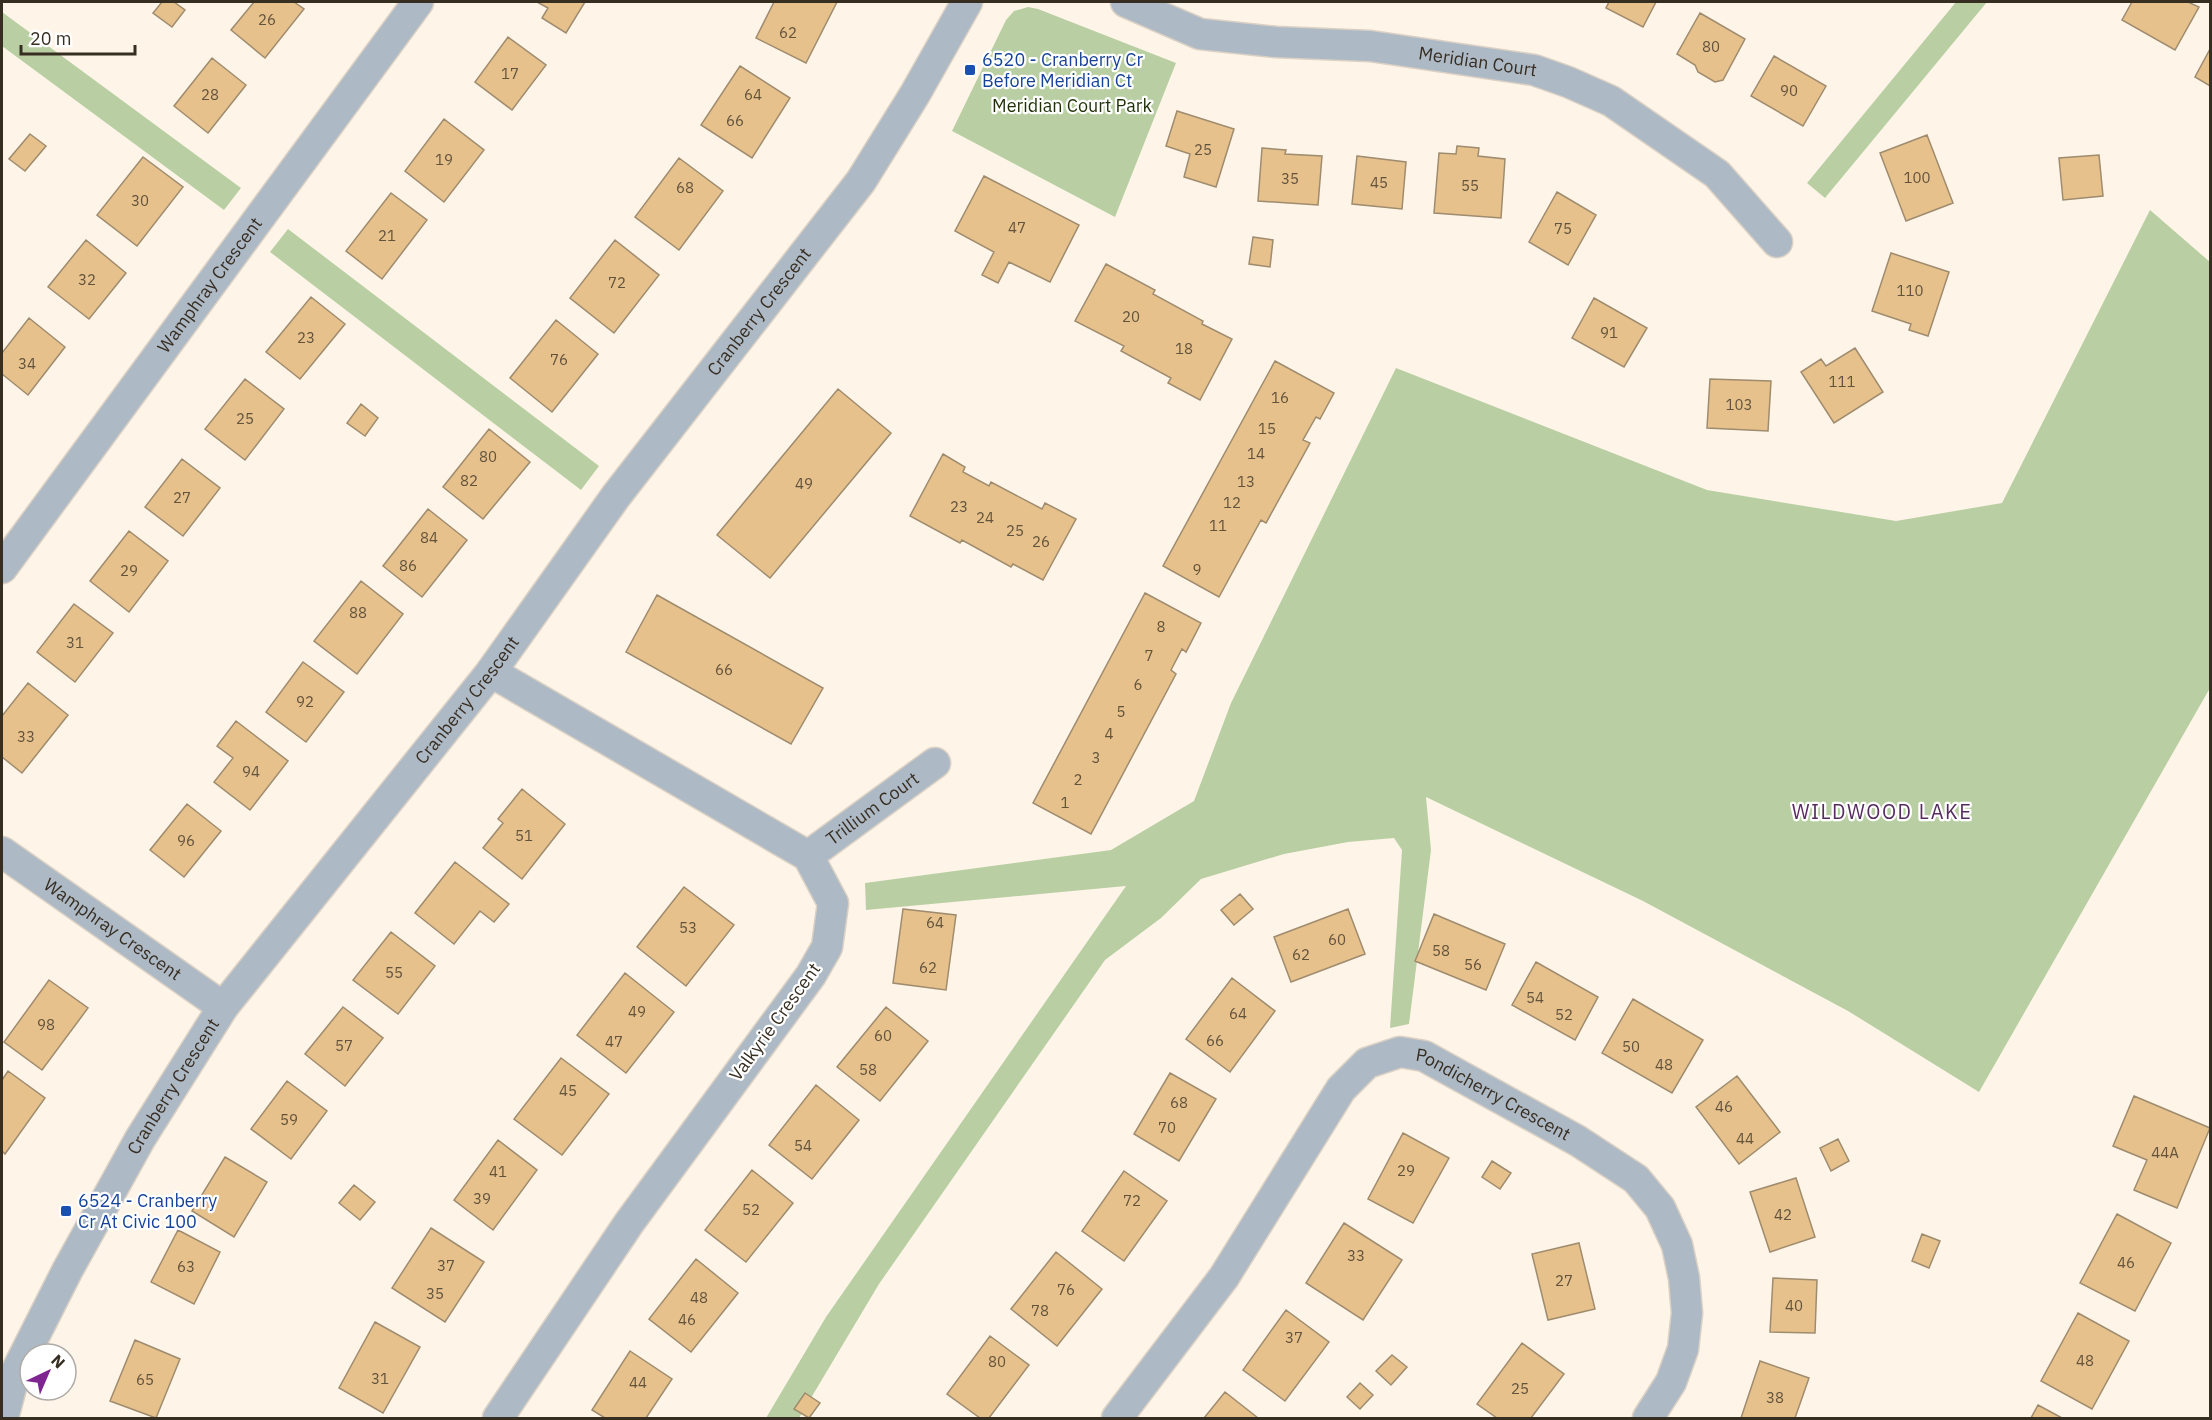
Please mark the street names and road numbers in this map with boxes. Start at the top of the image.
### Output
street label: Meridian Court [1417,41,1538,81]
street label: Wamphray Crescent [152,212,267,357]
street label: Cranberry Crescent [702,243,816,380]
street label: Cranberry Crescent [410,631,524,769]
street label: Trillium Court [821,767,923,850]
street label: Wamphray Crescent [39,873,186,985]
street label: Valkyrie Crescent [724,958,825,1085]
street label: Cranberry Crescent [122,1014,224,1158]
street label: Pondicherry Crescent [1414,1043,1575,1146]

